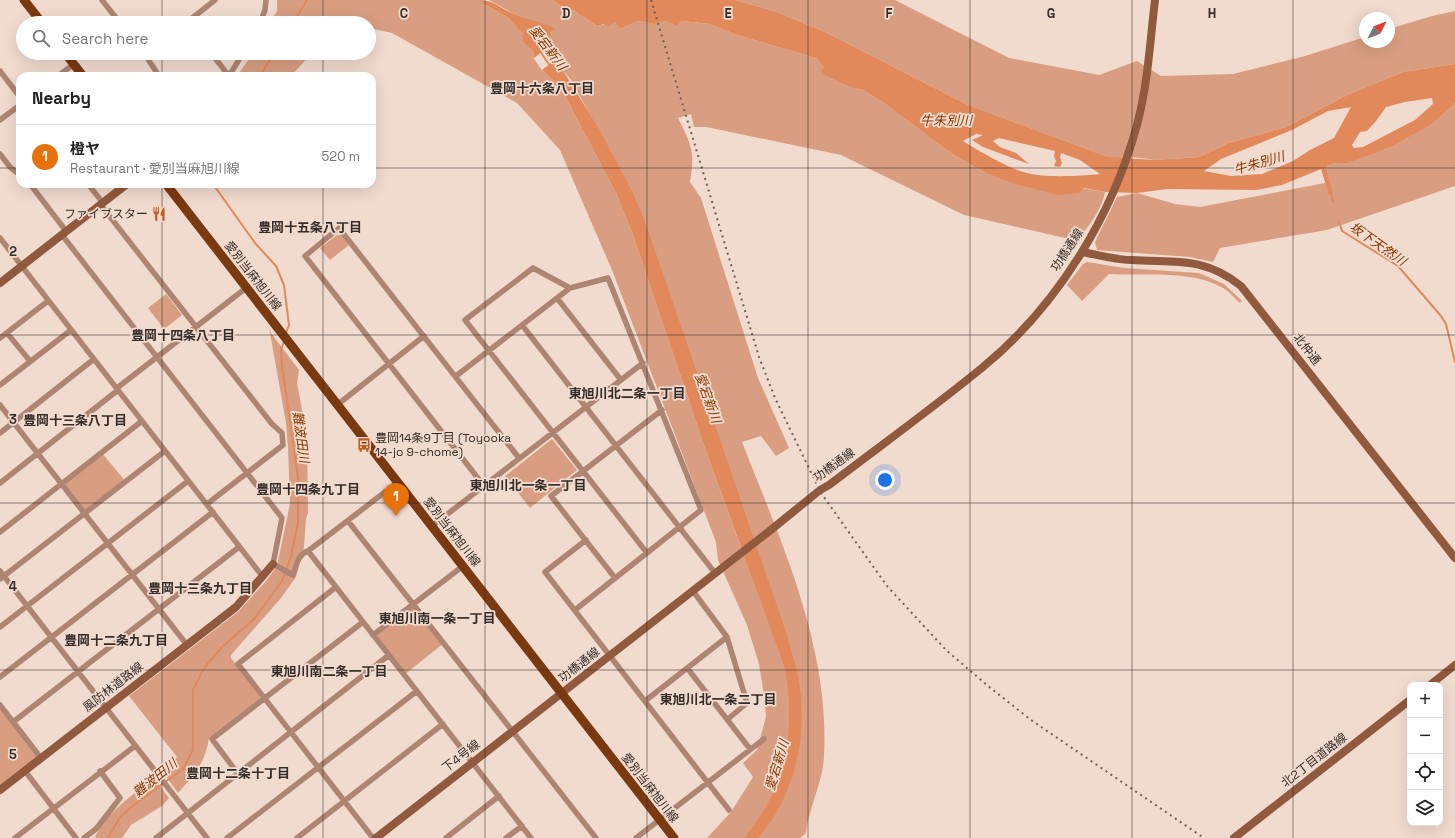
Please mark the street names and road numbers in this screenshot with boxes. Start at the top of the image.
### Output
street label: 功橋通線 [1047,226,1087,274]
street label: 愛別当麻旭川線 [221,238,285,314]
street label: 北仲通 [1290,330,1324,368]
street label: 功橋通線 [810,444,858,486]
street label: 愛別当麻旭川線 [420,494,484,570]
street label: 功橋通線 [555,644,603,686]
street label: 風防林道路線 [80,659,146,715]
street label: 北2丁目道路線 [1278,729,1350,791]
street label: 下4号線 [439,736,483,776]
street label: 愛別当麻旭川線 [618,750,682,826]

